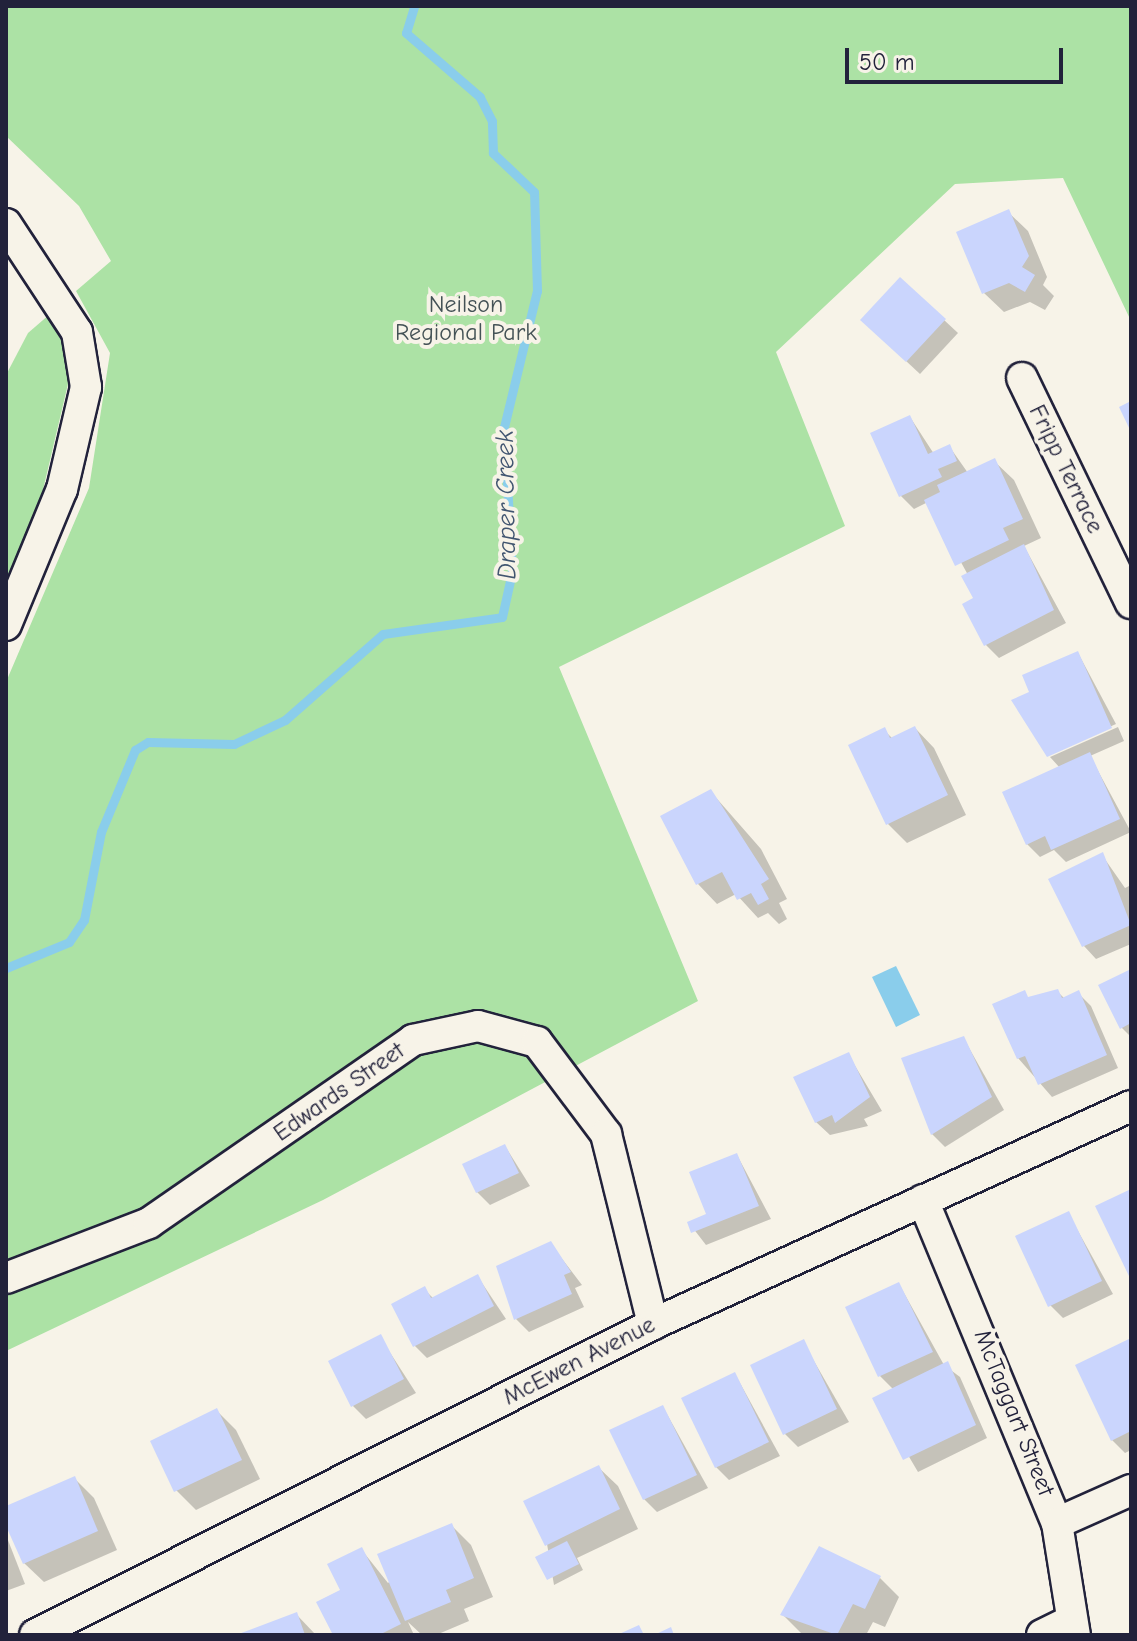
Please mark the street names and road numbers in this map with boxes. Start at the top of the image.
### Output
street label: Fripp Terrace [1022,400,1110,538]
street label: Edwards Street [268,1036,410,1148]
street label: McEwen Avenue [498,1310,660,1412]
street label: McTaggart Street [968,1326,1060,1500]

